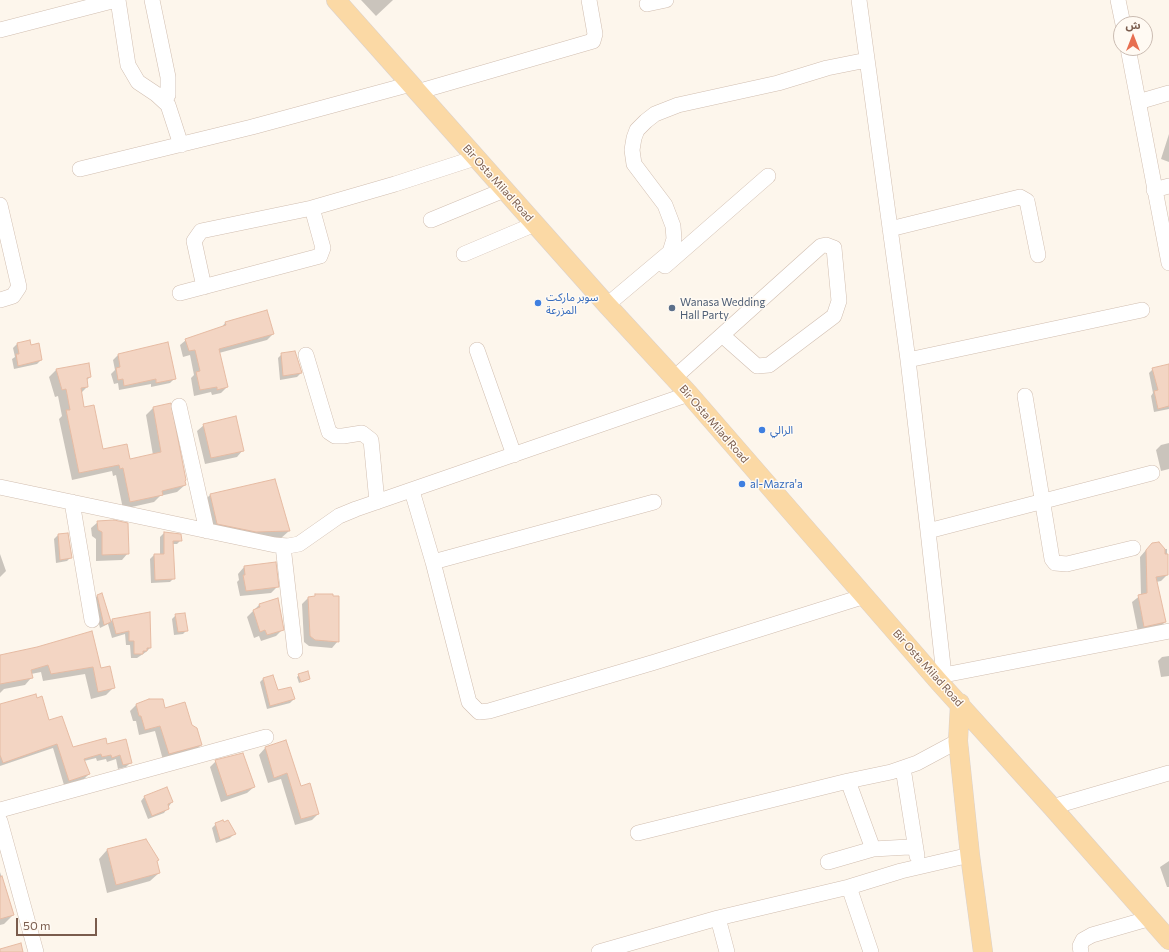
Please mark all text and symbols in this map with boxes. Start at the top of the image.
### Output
north arrow [1113,16,1153,56]
text: ش [1125,18,1141,31]
street label: Bir Osta Milad Road [460,142,536,224]
place label: سوبر ماركت المزرعة [546,290,598,316]
place label: Wanasa Wedding Hall Party [680,295,765,321]
marker: سوبر ماركت المزرعة [533,298,543,308]
marker: Wanasa Wedding Hall Party [667,303,677,313]
street label: Bir Osta Milad Road [677,382,751,466]
place label: الرالي [770,423,793,437]
marker: الرالي [757,425,767,435]
place label: al-Mazra'a [750,477,803,491]
marker: al-Mazra'a [737,479,747,489]
street label: Bir Osta Milad Road [890,627,966,709]
scale bar [18,910,99,936]
text: 50 m [23,918,51,932]

